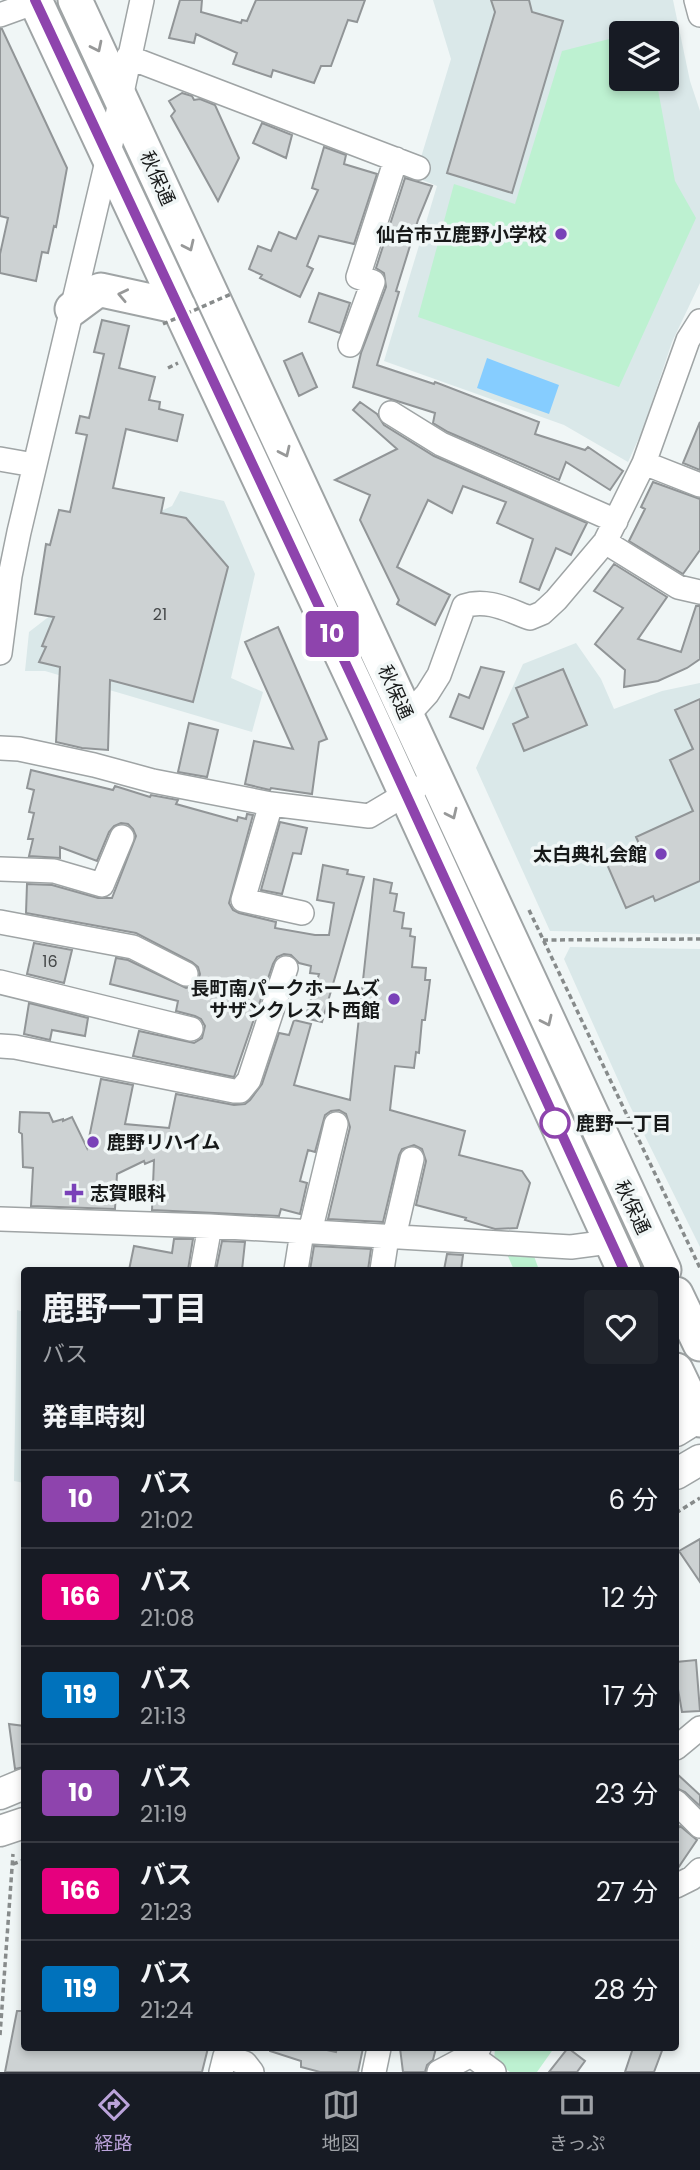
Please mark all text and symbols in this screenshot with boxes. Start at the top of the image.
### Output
map controls [609,21,679,91]
button: layers [609,21,679,91]
one-way arrow [89,40,103,52]
street label: 秋保通 [134,147,181,210]
place label: 仙台市立鹿野小学校 [376,221,547,248]
marker: 仙台市立鹿野小学校 [553,226,569,242]
one-way arrow [180,239,194,251]
one-way arrow [117,289,129,303]
one-way arrow [276,445,290,457]
house number: 21 [153,603,167,626]
line badge: 10 [300,611,364,657]
text: 10 [320,617,344,650]
street label: 秋保通 [372,661,419,724]
one-way arrow [444,807,458,819]
place label: 太白典礼会館 [533,841,647,868]
marker: 太白典礼会館 [653,846,669,862]
house number: 16 [42,950,58,973]
place label: 長町南パークホームズ サザンクレスト西館 [191,975,380,1024]
marker: 長町南パークホームズ サザンクレスト西館 [386,991,402,1007]
one-way arrow [539,1014,553,1026]
marker: 鹿野一丁目 [540,1108,570,1138]
place label: 鹿野一丁目 [576,1110,671,1137]
place label: 鹿野リハイム [107,1129,220,1156]
marker: 鹿野リハイム [85,1134,101,1150]
street label: 秋保通 [608,1176,657,1239]
place label: 志賀眼科 [90,1180,166,1207]
marker: 志賀眼科 [64,1183,84,1203]
text: 鹿野一丁目 [42,1285,207,1332]
button: heart [584,1290,658,1364]
text: バス [42,1338,88,1370]
text: 発車時刻 [42,1399,146,1435]
text: バス [140,1465,192,1501]
text: 10 [68,1482,93,1515]
text: 6 分 [609,1482,658,1518]
text: 21:02 [140,1504,193,1536]
text: バス [140,1563,192,1599]
text: 166 [61,1580,100,1613]
text: 12 分 [602,1580,658,1616]
text: 21:08 [140,1602,194,1634]
text: バス [140,1661,192,1697]
text: 119 [64,1678,97,1711]
text: 17 分 [603,1678,658,1714]
text: 21:13 [140,1700,186,1732]
text: バス [140,1759,192,1795]
text: 10 [68,1776,93,1809]
text: 23 分 [595,1776,658,1812]
text: 21:19 [140,1798,187,1830]
text: バス [140,1857,192,1893]
text: 166 [61,1874,100,1907]
text: 27 分 [596,1874,658,1910]
text: 21:23 [140,1896,192,1928]
text: バス [140,1955,192,1991]
text: 119 [64,1972,97,2005]
text: 28 分 [594,1972,658,2008]
text: 21:24 [140,1994,193,2026]
tab: 経路 [95,2086,133,2158]
tab: 地図 [322,2086,360,2158]
tab: きっぷ [549,2086,605,2158]

